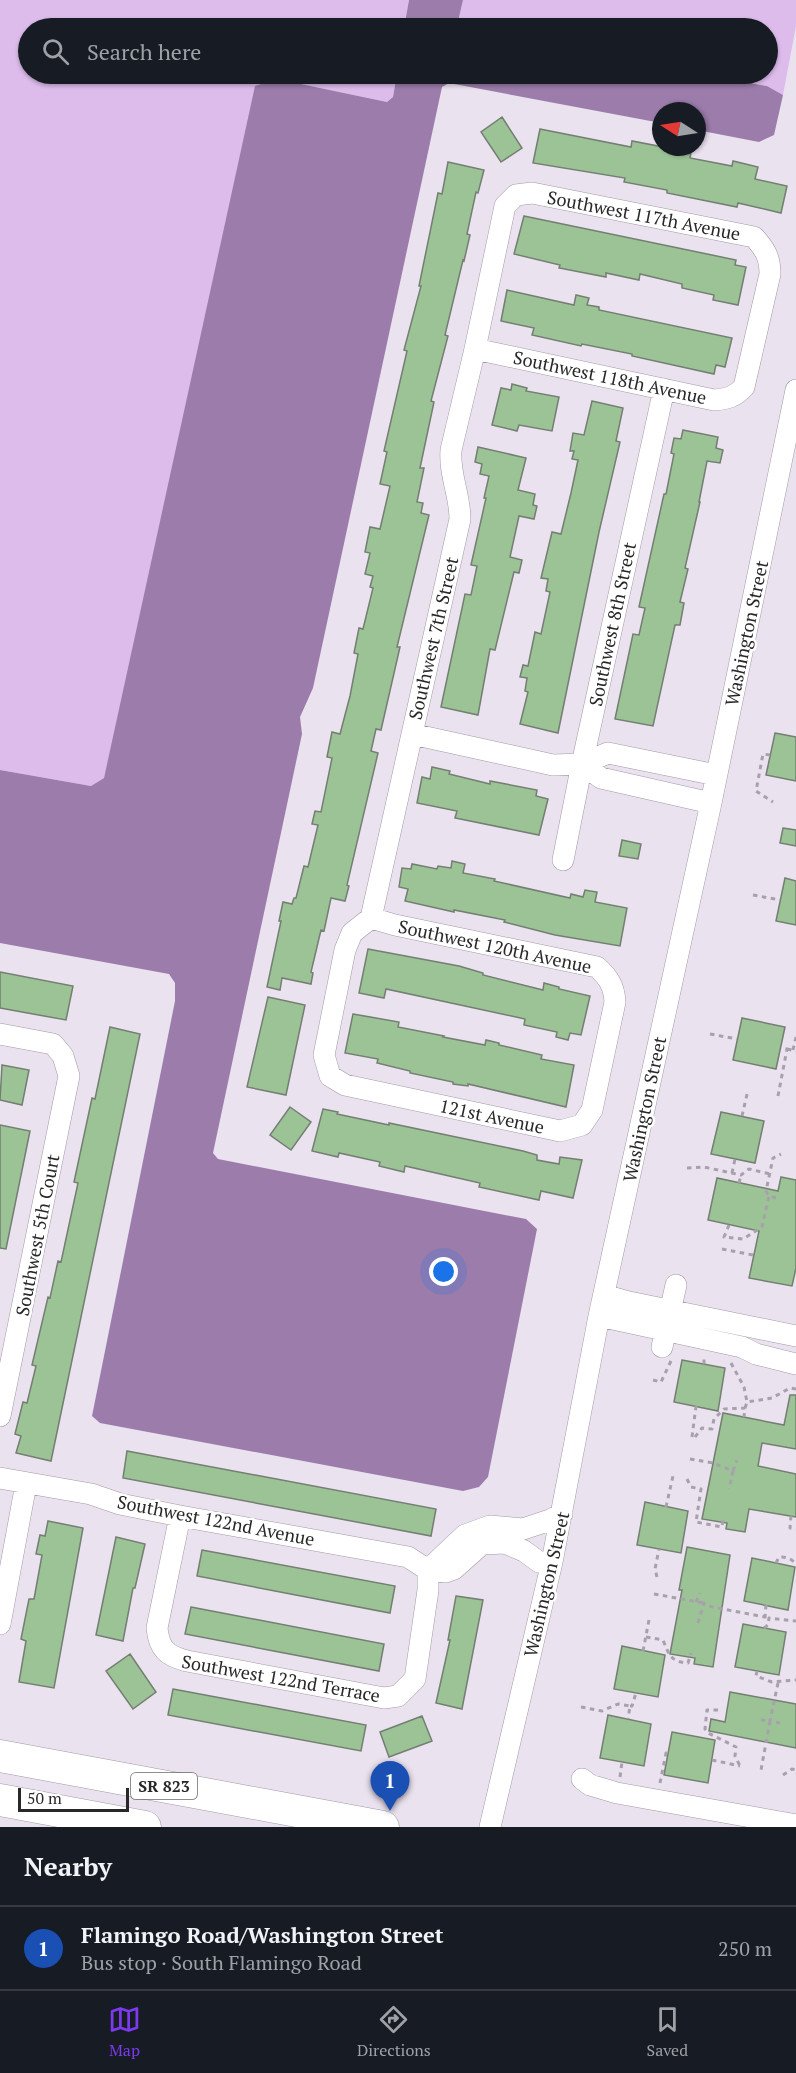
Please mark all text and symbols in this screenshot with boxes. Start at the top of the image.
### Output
search box [18,18,778,84]
icon: search [39,35,72,68]
text: Search here [87,37,201,66]
north arrow [652,102,706,156]
street label: Southwest 117th Avenue [545,185,743,245]
street label: Southwest 118th Avenue [511,345,709,409]
street label: Southwest 8th Street [583,539,641,708]
street label: Southwest 7th Street [403,554,463,722]
street label: Washington Street [719,558,773,708]
street label: Southwest 120th Avenue [396,914,594,978]
street label: Washington Street [617,1034,671,1184]
street label: 121st Avenue [438,1093,546,1139]
street label: Southwest 5th Court [10,1152,65,1318]
your location [429,1257,458,1286]
street label: Southwest 122nd Avenue [115,1489,317,1551]
street label: Washington Street [518,1509,574,1659]
street label: Southwest 122nd Terrace [180,1649,382,1707]
pin: 1 [370,1762,410,1811]
road number: SR 823 [131,1773,197,1799]
scale bar [18,1785,129,1812]
text: 50 m [27,1787,62,1809]
text: Nearby [24,1849,112,1883]
text: Flamingo Road/Washington Street [81,1920,444,1949]
text: 1 [38,1935,49,1962]
text: 250 m [718,1935,772,1962]
text: Bus stop · South Flamingo Road [81,1949,362,1976]
tab: Map [108,2003,141,2061]
tab: Directions [357,2003,431,2061]
tab: Saved [647,2003,688,2061]

